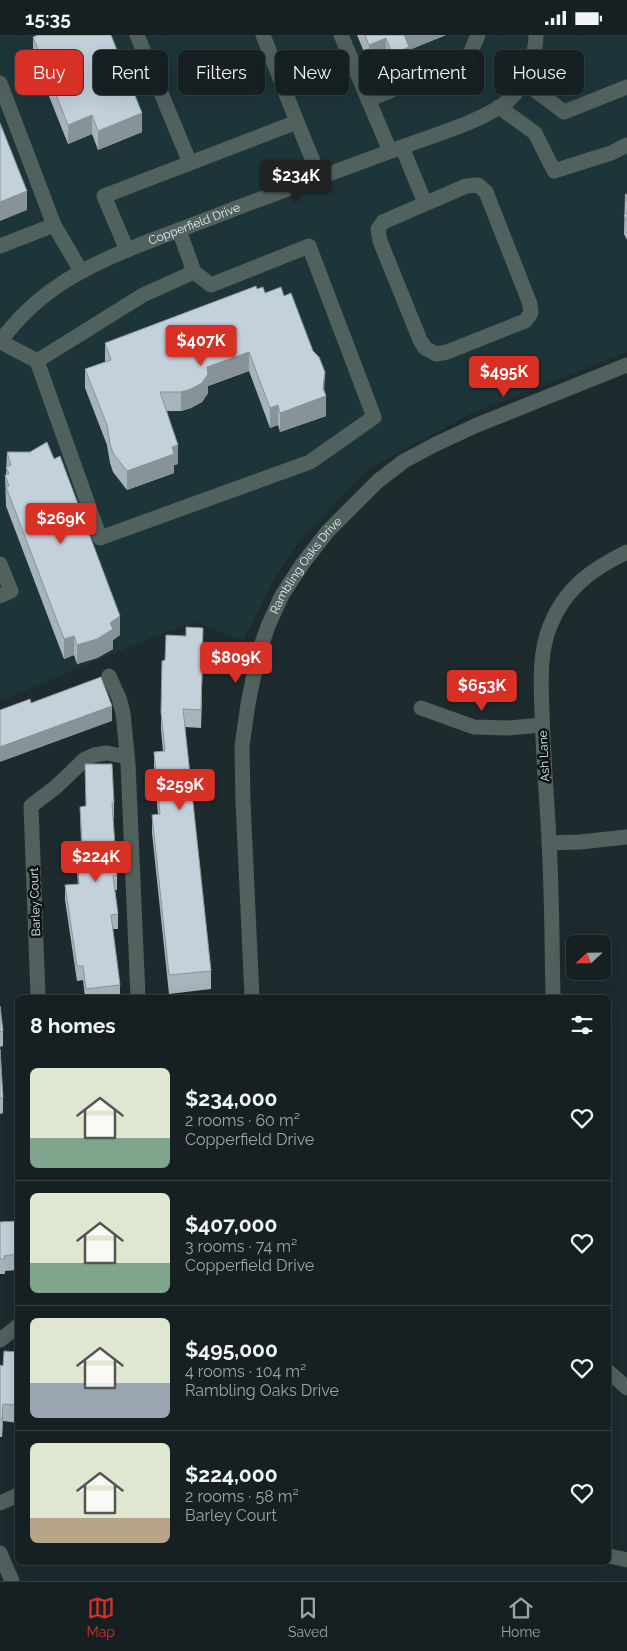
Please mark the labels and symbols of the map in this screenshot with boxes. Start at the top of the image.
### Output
pin: $234K [261,159,331,202]
street label: Copperfield Drive [146,200,242,248]
pin: $407K [166,325,236,367]
pin: $495K [469,355,539,398]
pin: $269K [26,503,96,545]
street label: Rambling Oaks Drive [267,514,345,616]
pin: $809K [201,641,271,684]
pin: $653K [447,669,517,712]
street label: Ash Lane [536,730,552,782]
pin: $259K [145,769,215,811]
pin: $224K [61,841,131,883]
street label: Barley Court [27,867,43,937]
north arrow [566,935,611,980]

